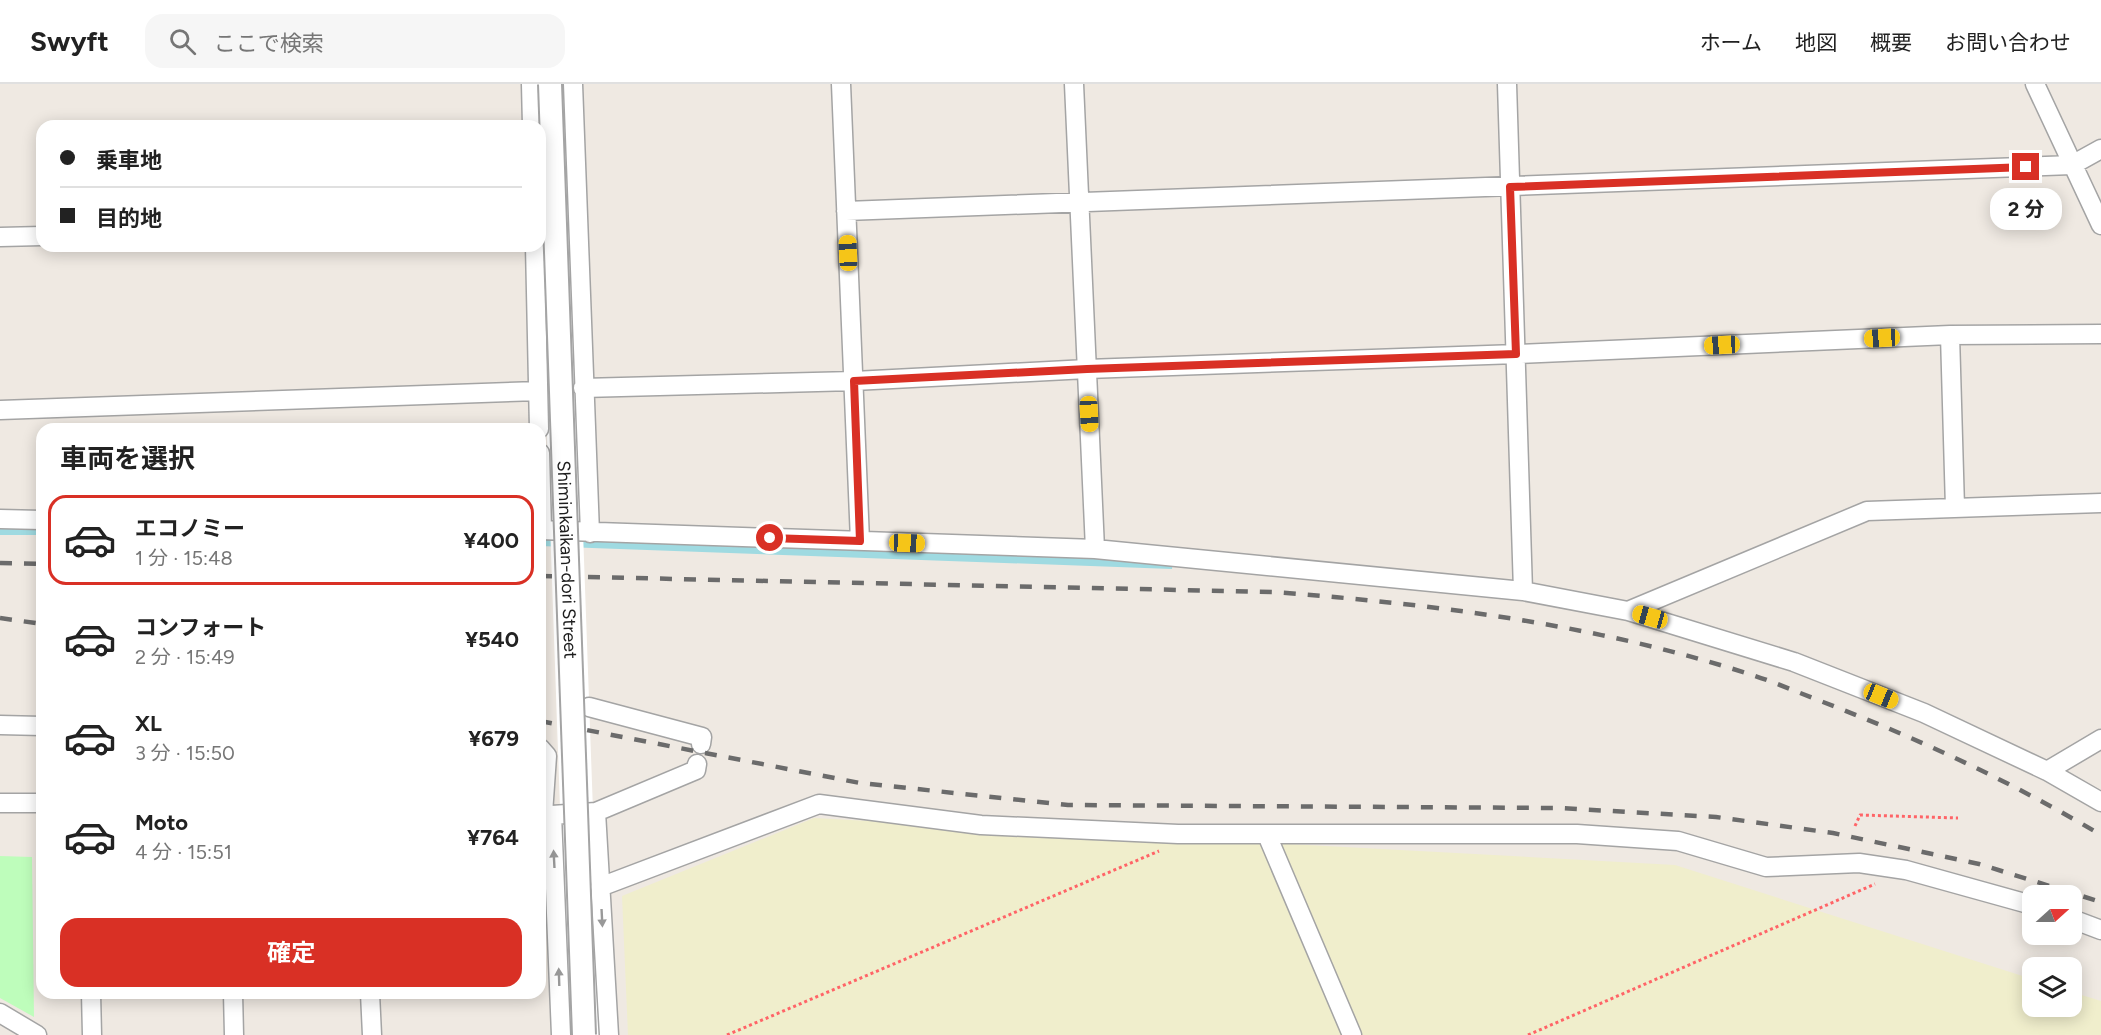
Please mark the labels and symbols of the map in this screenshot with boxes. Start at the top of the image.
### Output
route end [2012,153,2039,180]
callout: 2 分 [1990,188,2062,230]
car [838,235,858,271]
car [1864,328,1900,348]
car [1704,335,1740,355]
car [1079,396,1099,432]
street label: Shiminkaikan-dori Street [552,460,582,659]
route start [756,524,783,551]
car [889,533,925,553]
car [1630,603,1670,631]
car [1861,681,1901,711]
one-way arrow [550,849,559,868]
north arrow [2022,885,2082,945]
one-way arrow [597,909,606,928]
one-way arrow [554,967,563,986]

